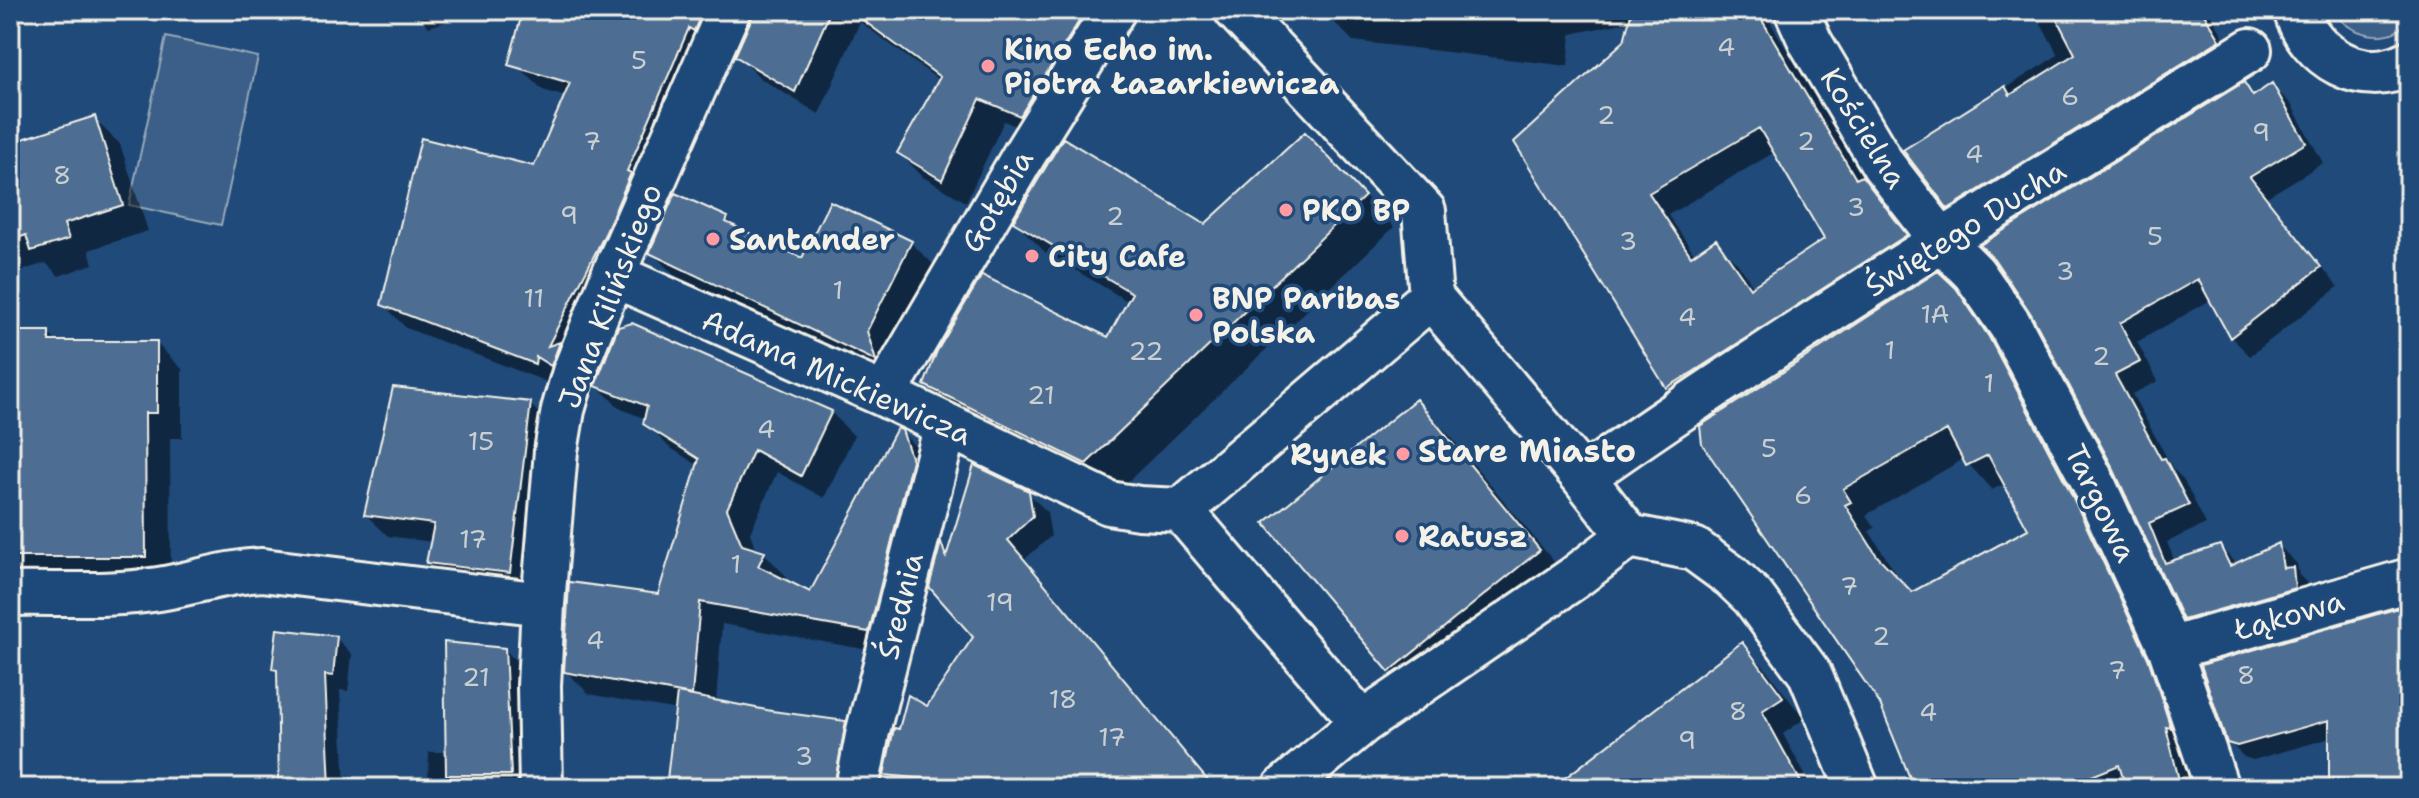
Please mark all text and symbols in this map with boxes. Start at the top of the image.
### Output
place label: Kino Echo im. Piotra Łazarkiewicza [1004,29,1340,104]
house number: 4 [1717,29,1735,64]
house number: 5 [631,42,647,77]
marker: Kino Echo im. Piotra Łazarkiewicza [979,57,997,75]
street label: Kościelna [1811,60,1917,196]
house number: 6 [2061,78,2079,113]
house number: 2 [1597,97,1615,132]
house number: 9 [2252,114,2270,149]
house number: 7 [583,123,601,158]
house number: 2 [1797,123,1815,158]
house number: 4 [1965,136,1983,171]
street label: Gołębia [951,142,1043,260]
street label: Świętego Ducha [1857,150,2074,306]
house number: 8 [53,157,71,192]
street label: Jana Kilińskiego [548,178,672,414]
house number: 3 [1847,189,1865,224]
place label: PKO BP [1302,190,1410,231]
house number: 9 [560,197,578,232]
house number: 2 [1106,198,1124,233]
marker: PKO BP [1277,201,1295,219]
house number: 5 [2147,218,2163,253]
place label: Santander [729,219,895,260]
house number: 3 [1619,223,1637,258]
marker: Santander [704,230,722,248]
place label: City Cafe [1048,236,1186,277]
marker: City Cafe [1023,247,1041,265]
house number: 3 [2056,253,2074,288]
house number: 1 [833,272,843,307]
place label: BNP Paribas Polska [1212,278,1400,353]
house number: 11 [524,280,544,315]
house number: 1A [1921,296,1949,331]
street label: Adama Mickiewicza [696,299,979,455]
house number: 4 [1678,299,1696,334]
marker: BNP Paribas Polska [1187,306,1205,324]
house number: 1 [1885,332,1895,367]
house number: 22 [1128,333,1164,368]
house number: 2 [2092,338,2110,373]
house number: 1 [1984,365,1994,400]
house number: 21 [1027,377,1055,412]
house number: 4 [757,411,775,446]
house number: 15 [468,423,494,458]
district label: Stare Miasto [1418,429,1636,472]
house number: 5 [1761,430,1777,465]
place label: Rynek [1290,434,1387,475]
street label: Targowa [2055,437,2147,569]
marker: Rynek [1394,445,1412,463]
house number: 6 [1794,477,1812,512]
place label: Ratusz [1418,516,1528,557]
house number: 17 [459,521,487,556]
marker: Ratusz [1393,527,1411,545]
house number: 1 [731,546,741,581]
street label: Średnia [867,548,933,664]
house number: 7 [1840,568,1858,603]
street label: Łąkowa [2228,580,2349,651]
house number: 19 [986,584,1014,619]
house number: 2 [1872,618,1890,653]
house number: 4 [586,622,604,657]
house number: 7 [2108,652,2126,687]
house number: 8 [2237,657,2255,692]
house number: 21 [462,659,490,694]
house number: 18 [1049,681,1077,716]
house number: 8 [1729,693,1747,728]
house number: 4 [1919,694,1937,729]
house number: 17 [1098,719,1126,754]
house number: 9 [1678,722,1696,757]
house number: 3 [795,738,813,773]

